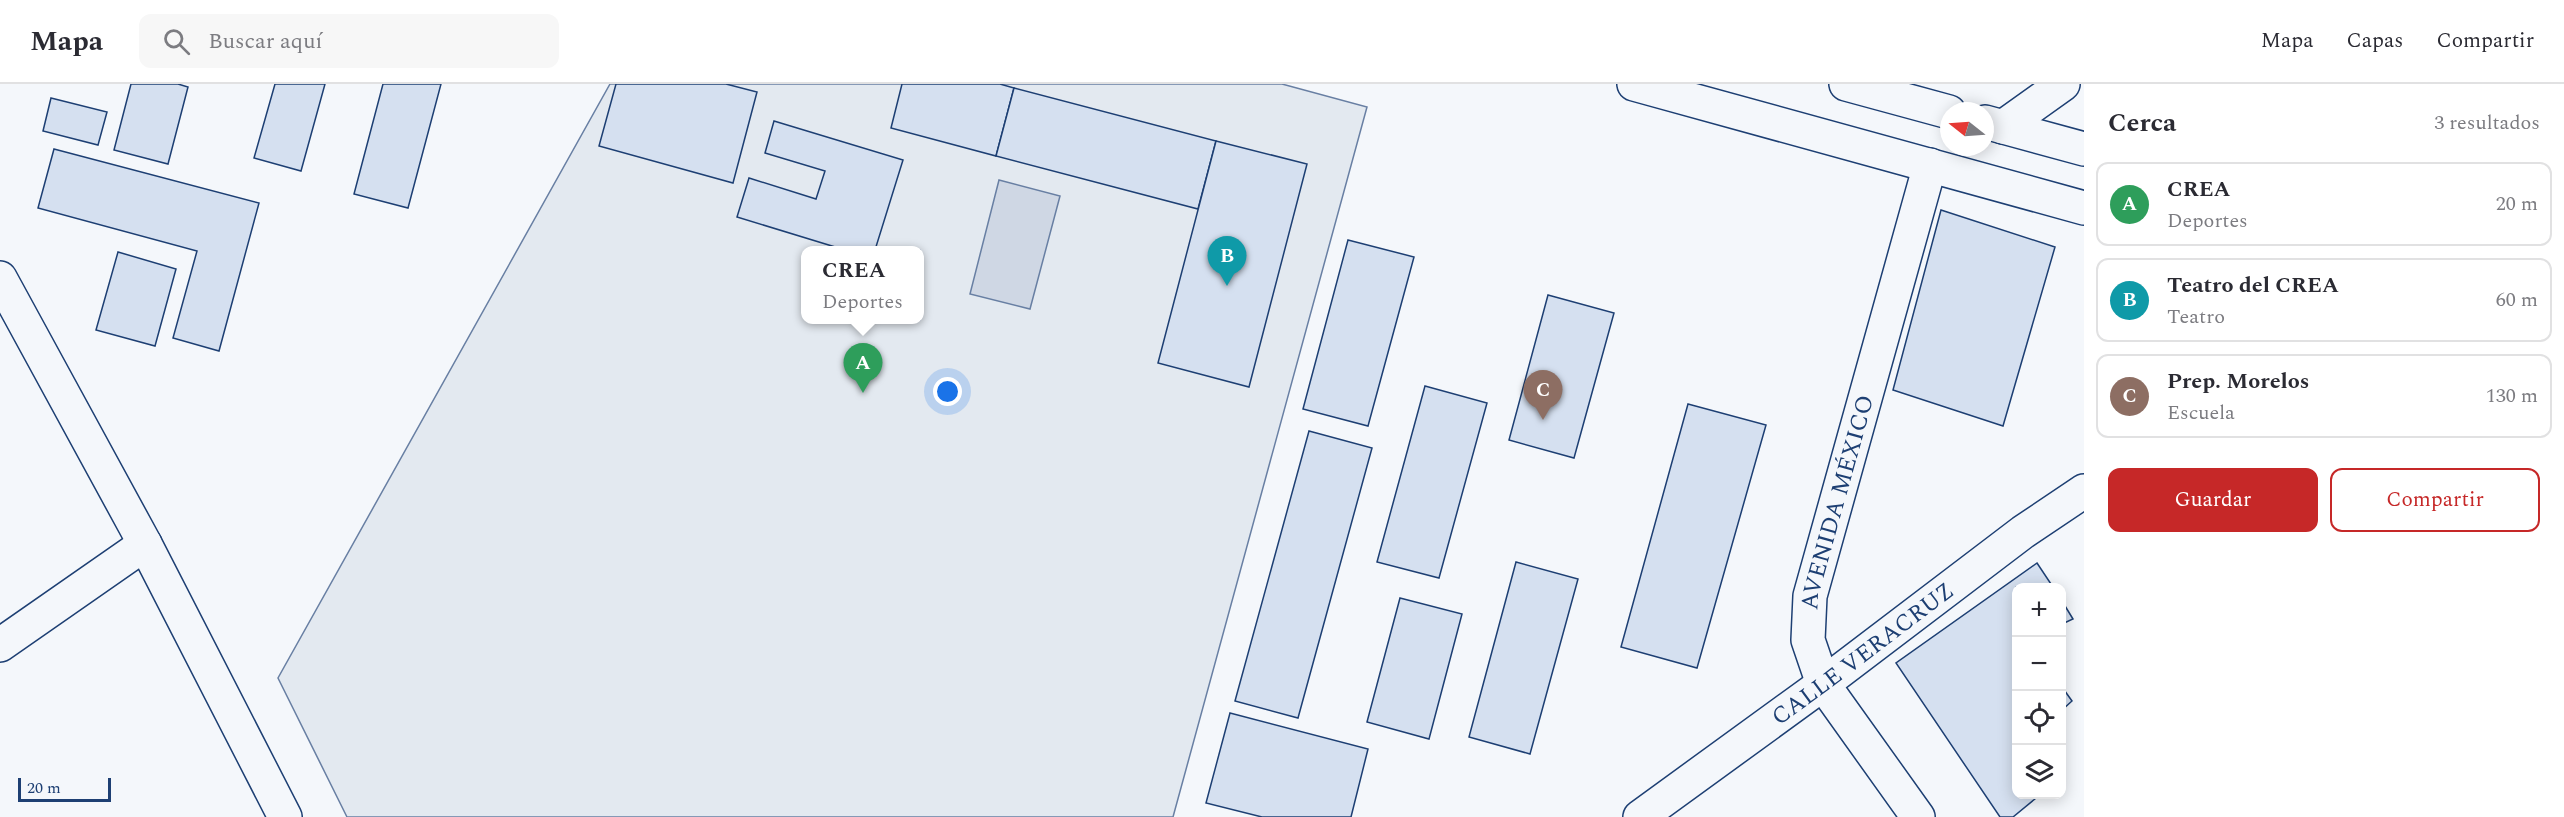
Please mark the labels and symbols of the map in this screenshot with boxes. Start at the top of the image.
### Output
north arrow [1940,102,1994,156]
pin: B [1208,236,1246,286]
pin: A [844,344,882,393]
pin: C [1524,370,1562,420]
your location [933,377,962,406]
street label: AVENIDA MÉXICO [1792,391,1884,611]
street label: CALLE VERACRUZ [1764,574,1962,735]
scale bar [18,775,111,802]

